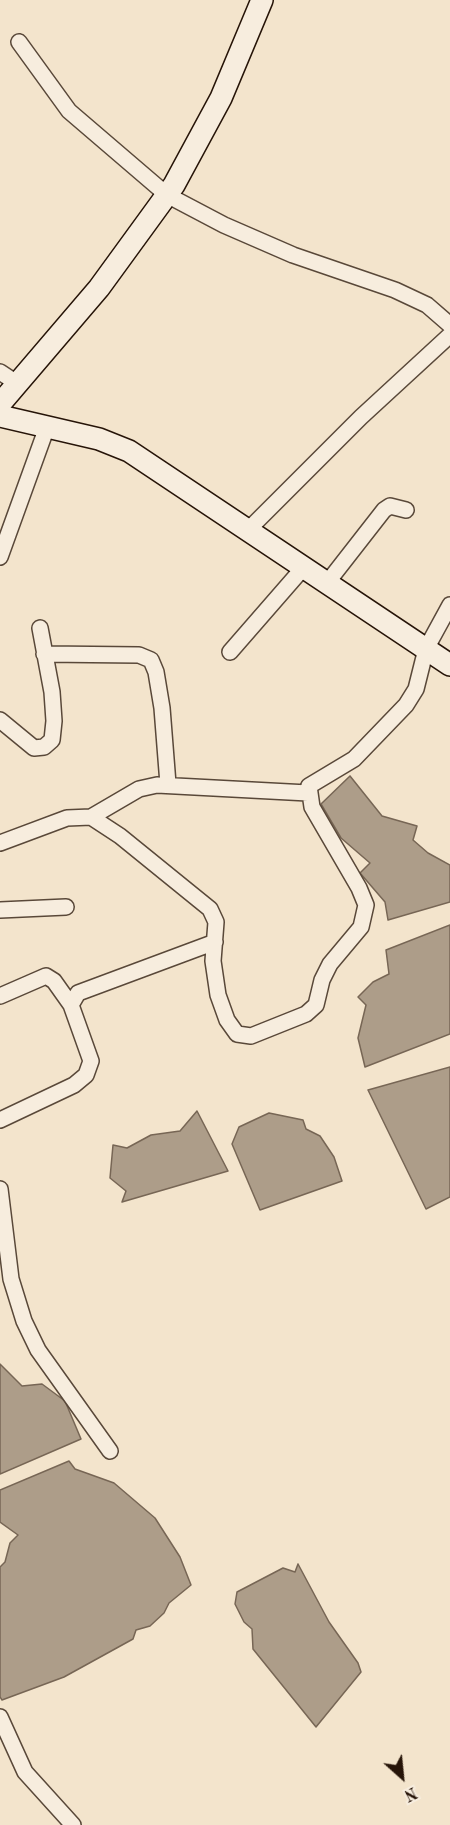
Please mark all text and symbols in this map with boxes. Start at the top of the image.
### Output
north arrow [372,1747,432,1807]
text: N [401,1783,419,1803]

